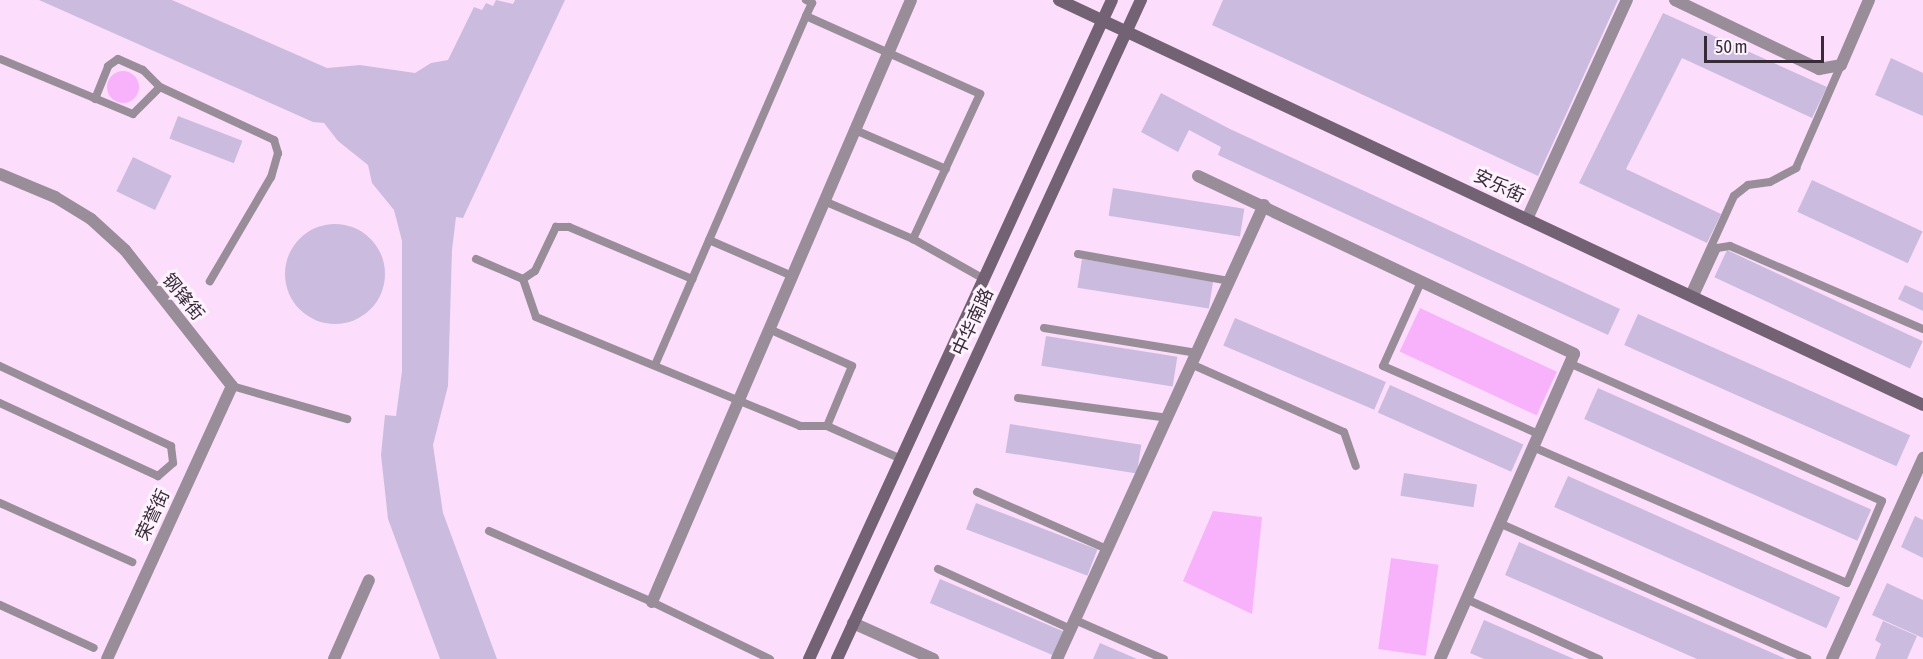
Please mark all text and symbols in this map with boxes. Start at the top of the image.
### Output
scale bar [1707,24,1827,62]
text: 50 m [1715,36,1747,57]
street label: 安乐街 [1470,165,1528,207]
street label: 钢锋街 [158,269,208,325]
street label: 中华南路 [948,285,998,359]
street label: 荣誉街 [132,486,174,544]

